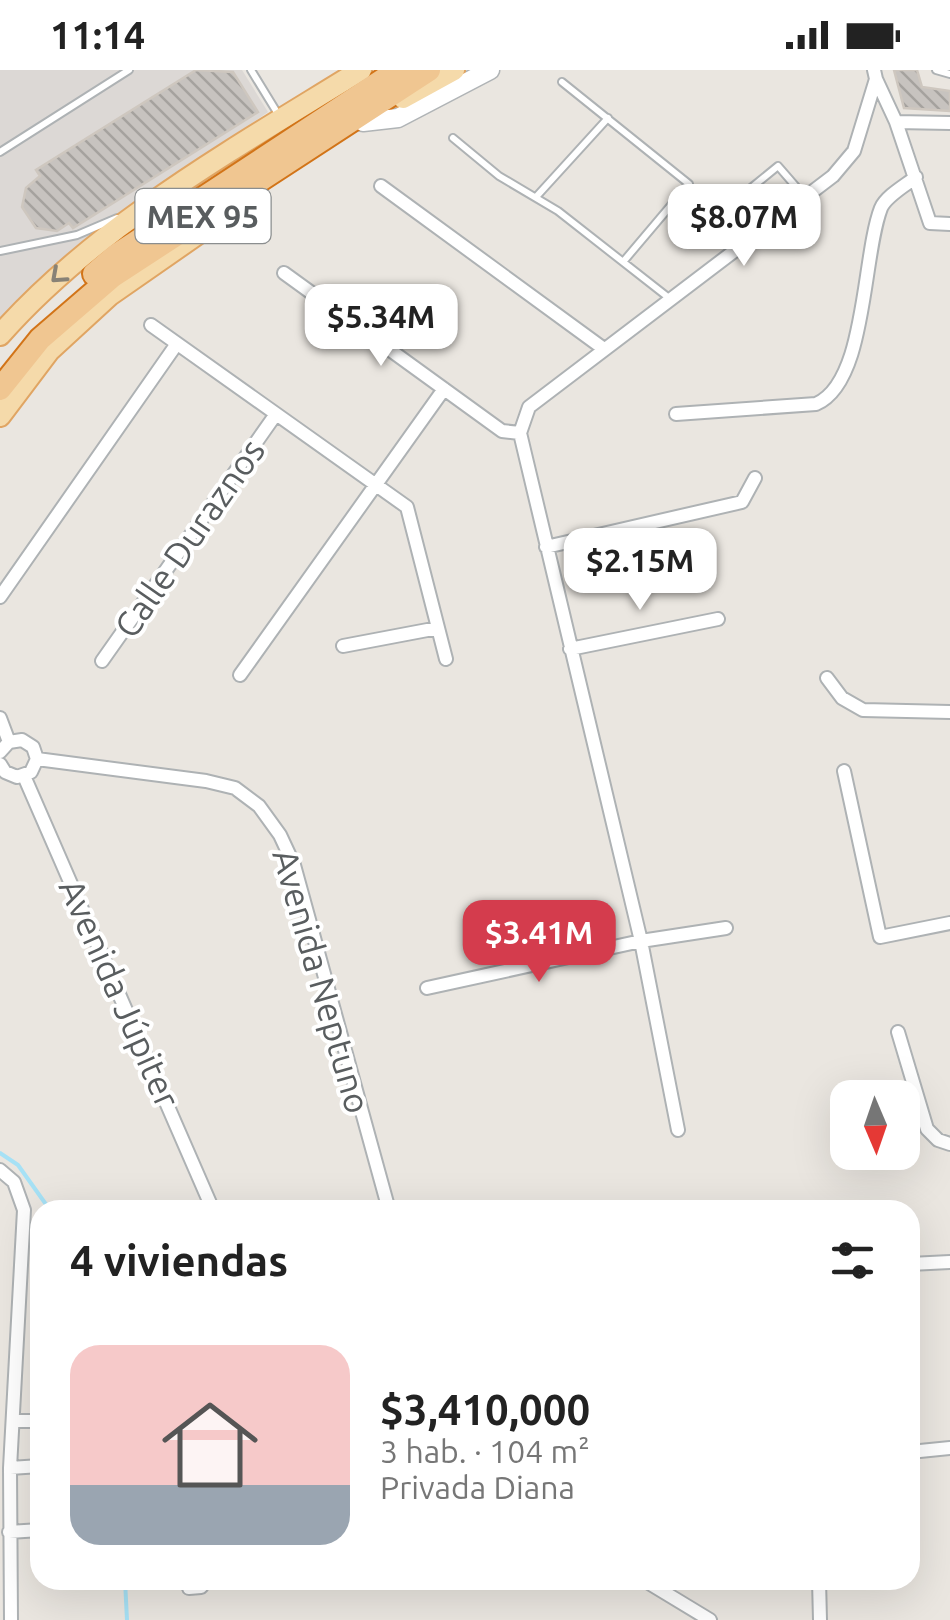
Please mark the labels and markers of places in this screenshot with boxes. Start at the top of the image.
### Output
pin: $8.07M [663,184,825,269]
pin: $5.34M [300,284,462,369]
pin: $2.15M [559,528,721,613]
pin: $3.41M [458,900,620,985]

